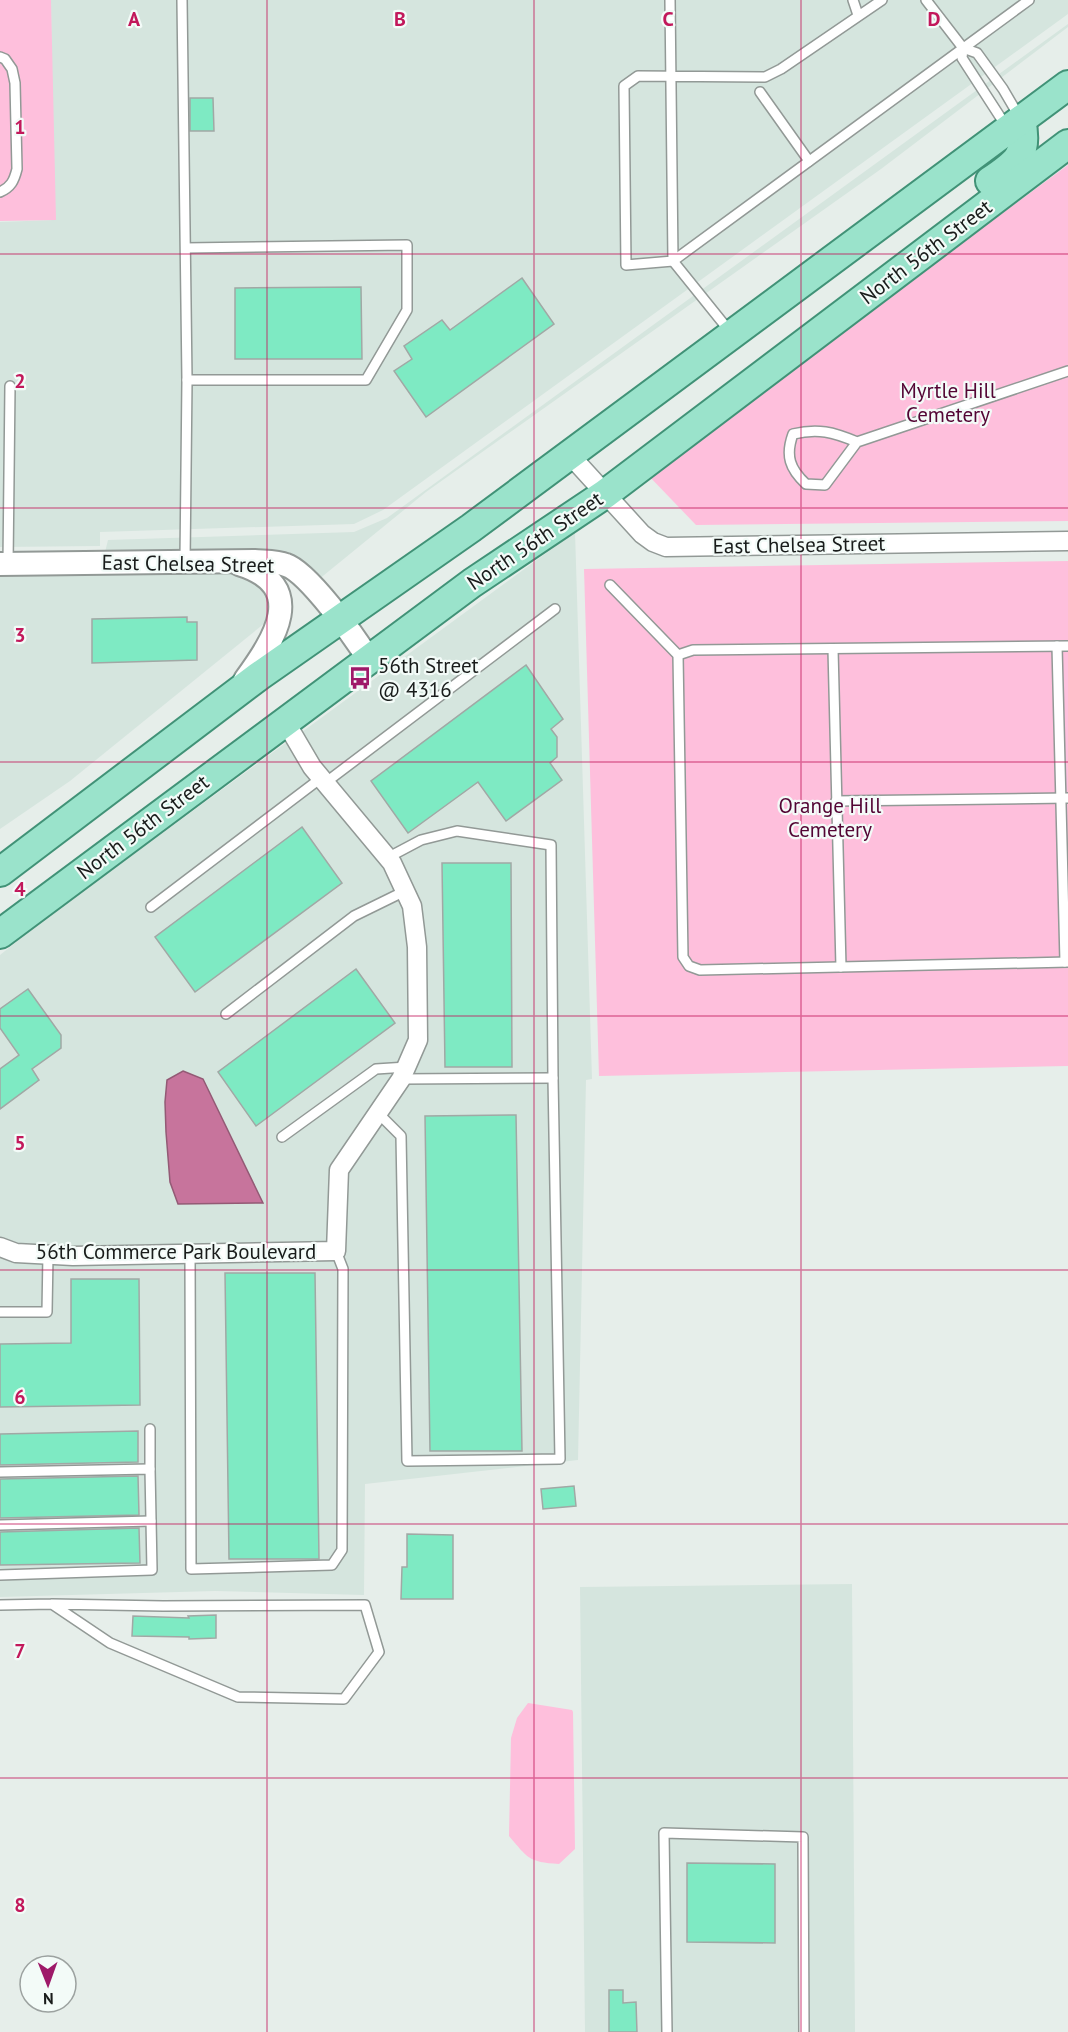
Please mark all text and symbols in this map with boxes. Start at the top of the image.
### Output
text: A [128,6,141,32]
text: B [394,6,406,32]
text: C [662,6,674,32]
text: D [928,6,941,32]
text: 1 [14,114,26,140]
street label: North 56th Street [854,193,997,310]
text: 2 [14,368,26,394]
park label: Myrtle Hill Cemetery [900,377,996,428]
street label: North 56th Street [462,485,608,596]
street label: East Chelsea Street [712,529,886,560]
street label: East Chelsea Street [101,548,275,579]
text: 3 [14,622,26,648]
place label: 56th Street @ 4316 [378,652,479,703]
bus stop icon: 56th Street @ 4316 [347,665,373,691]
street label: North 56th Street [71,768,214,885]
park label: Orange Hill Cemetery [779,792,881,843]
text: 4 [14,876,26,902]
text: 5 [14,1130,26,1156]
street label: 56th Commerce Park Boulevard [36,1238,316,1265]
text: 6 [14,1384,26,1410]
text: 7 [14,1638,26,1664]
text: 8 [14,1892,26,1918]
north arrow [18,1954,78,2014]
text: N [43,1989,54,2009]

